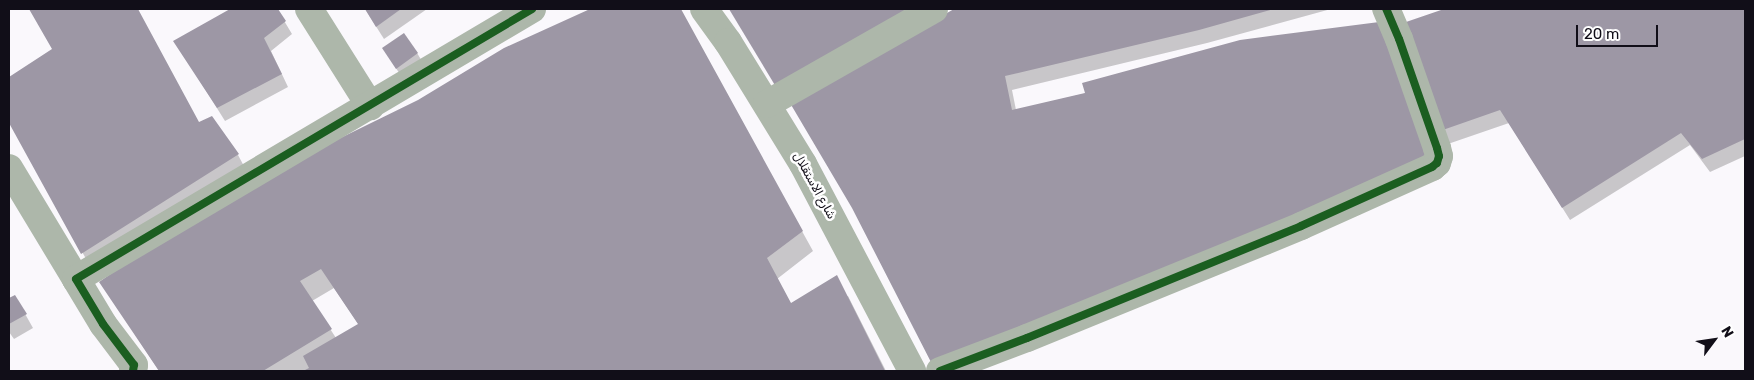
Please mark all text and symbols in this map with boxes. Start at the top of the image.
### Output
scale bar [1579,15,1662,47]
text: 20 m [1584,25,1619,43]
street label: شارع الاستقلال [790,150,838,222]
north arrow [1689,315,1739,365]
text: N [1717,323,1737,341]

